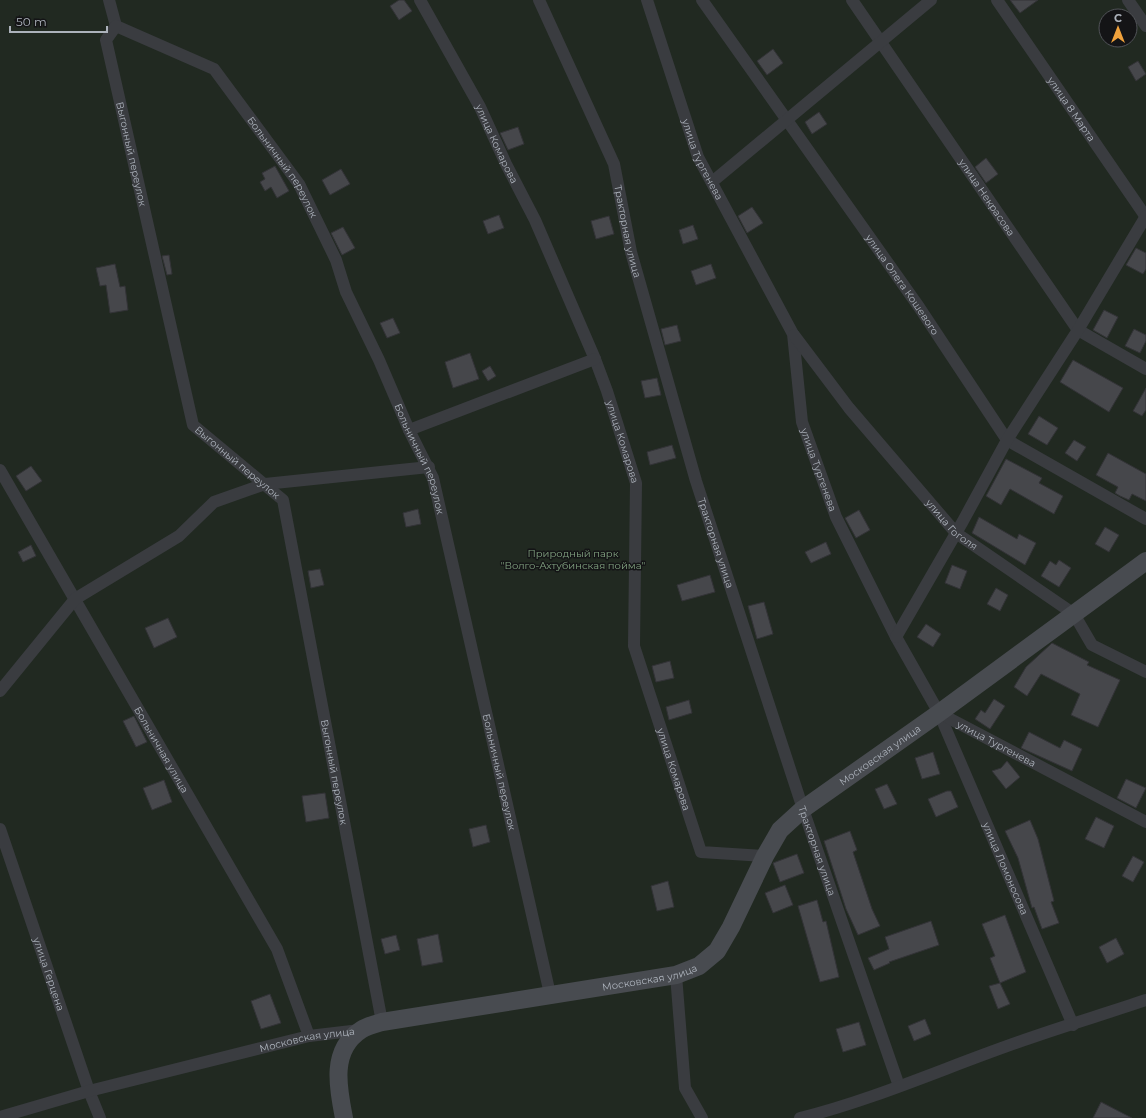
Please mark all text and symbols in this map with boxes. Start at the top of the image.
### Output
scale bar [10,8,107,34]
north arrow [1098,8,1138,48]
text: С [1114,11,1122,25]
text: 50 m [16,14,47,29]
street label: улица 8 Марта [1044,73,1098,144]
street label: Выгонный переулок [113,100,149,208]
street label: улица Комарова [472,101,521,186]
street label: Больничный переулок [244,114,320,220]
street label: улица Тургенева [679,116,726,202]
street label: улица Некрасова [955,156,1018,239]
street label: Тракторная улица [611,184,644,279]
street label: улица Олега Кошевого [862,231,942,338]
street label: улица Комарова [603,398,642,485]
street label: Больничный переулок [391,402,447,516]
street label: Выгонный переулок [192,423,283,502]
street label: улица Тургенева [797,425,839,513]
street label: Тракторная улица [695,496,737,590]
street label: улица Гоголя [922,496,980,553]
park label: Природный парк "Волго-Ахтубинская пойма" [501,547,646,572]
street label: Больничная улица [131,704,191,795]
street label: Больничный переулок [480,713,519,832]
street label: улица Тургенева [954,717,1038,770]
street label: Выгонный переулок [318,718,350,826]
street label: Московская улица [837,722,923,789]
street label: улица Комарова [654,726,693,812]
street label: Тракторная улица [795,804,839,897]
street label: улица Ломоносова [979,820,1031,917]
street label: улица Герцена [30,934,67,1013]
street label: Московская улица [601,961,699,994]
street label: Московская улица [258,1025,355,1055]

